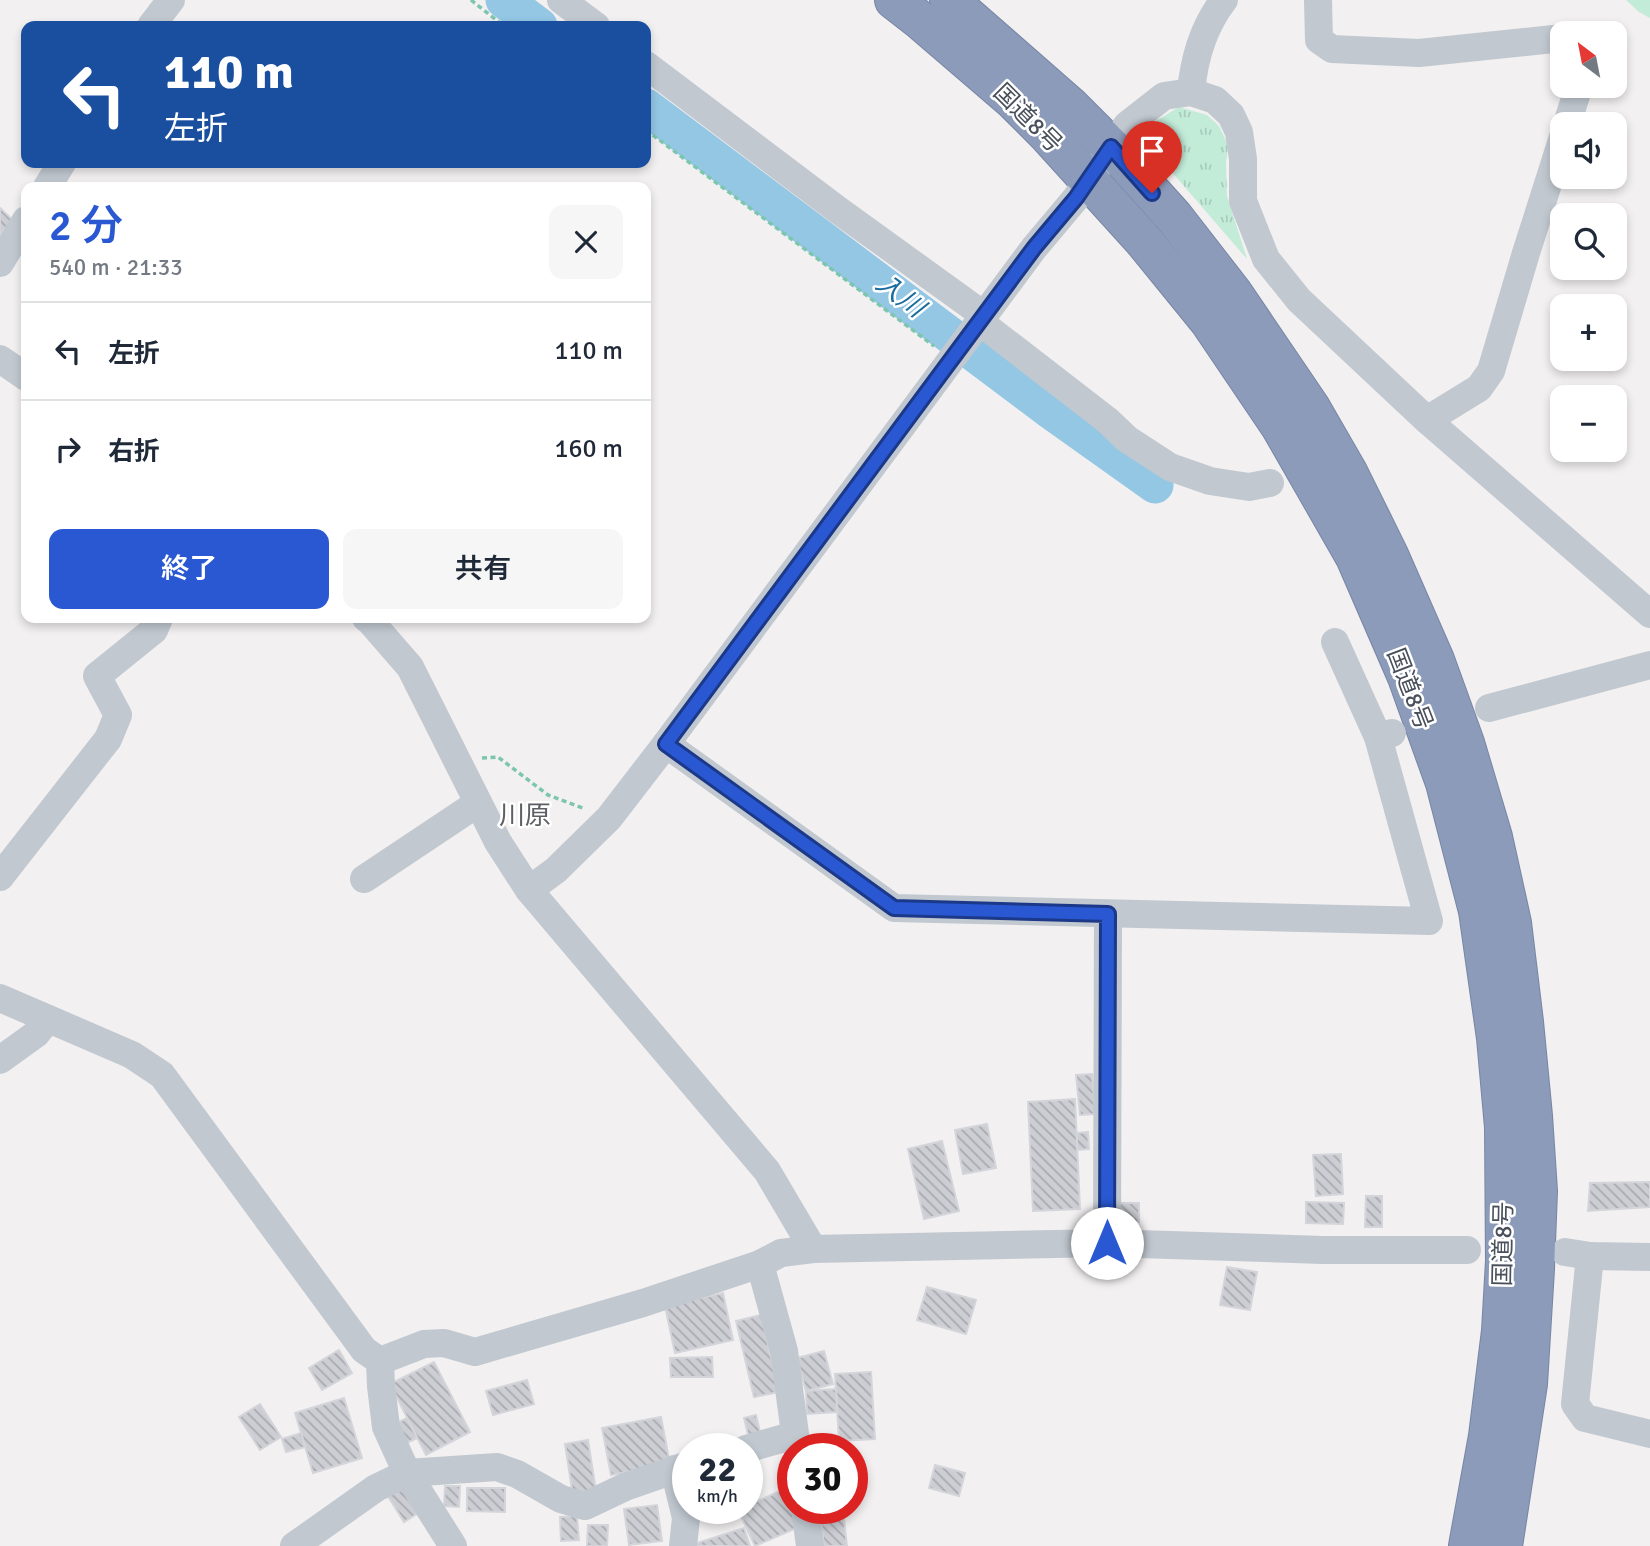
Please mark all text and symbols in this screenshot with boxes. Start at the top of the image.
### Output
north arrow [1550,21,1628,98]
map controls [1550,21,1627,462]
text: 110 m [164,42,294,102]
icon: left [49,49,140,140]
street label: 国道8号 [987,77,1069,159]
text: 左折 [164,109,228,148]
button: sound [1550,112,1627,189]
pin [1122,121,1182,193]
icon: arrive [1133,132,1171,170]
text: 2 分 [49,201,123,252]
button: search [1550,203,1627,280]
button: close [549,205,623,279]
text: 540 m · 21:33 [49,253,183,282]
water label: 入川 [870,268,933,326]
button: + [1550,294,1627,371]
icon: left [49,332,87,370]
text: 110 m [554,335,623,367]
text: 左折 [108,338,160,370]
button: − [1550,385,1627,462]
icon: right [49,430,87,468]
text: 160 m [554,433,623,465]
text: 右折 [108,436,160,468]
button: 終了 [49,529,329,609]
button: 共有 [343,529,623,609]
street label: 国道8号 [1381,644,1439,734]
district label: 川原 [499,800,551,832]
street label: 国道8号 [1487,1201,1519,1287]
position arrow [1070,1206,1144,1280]
speed limit sign: 30 [777,1433,868,1524]
text: 22 [699,1448,736,1491]
text: km/h [697,1485,738,1507]

